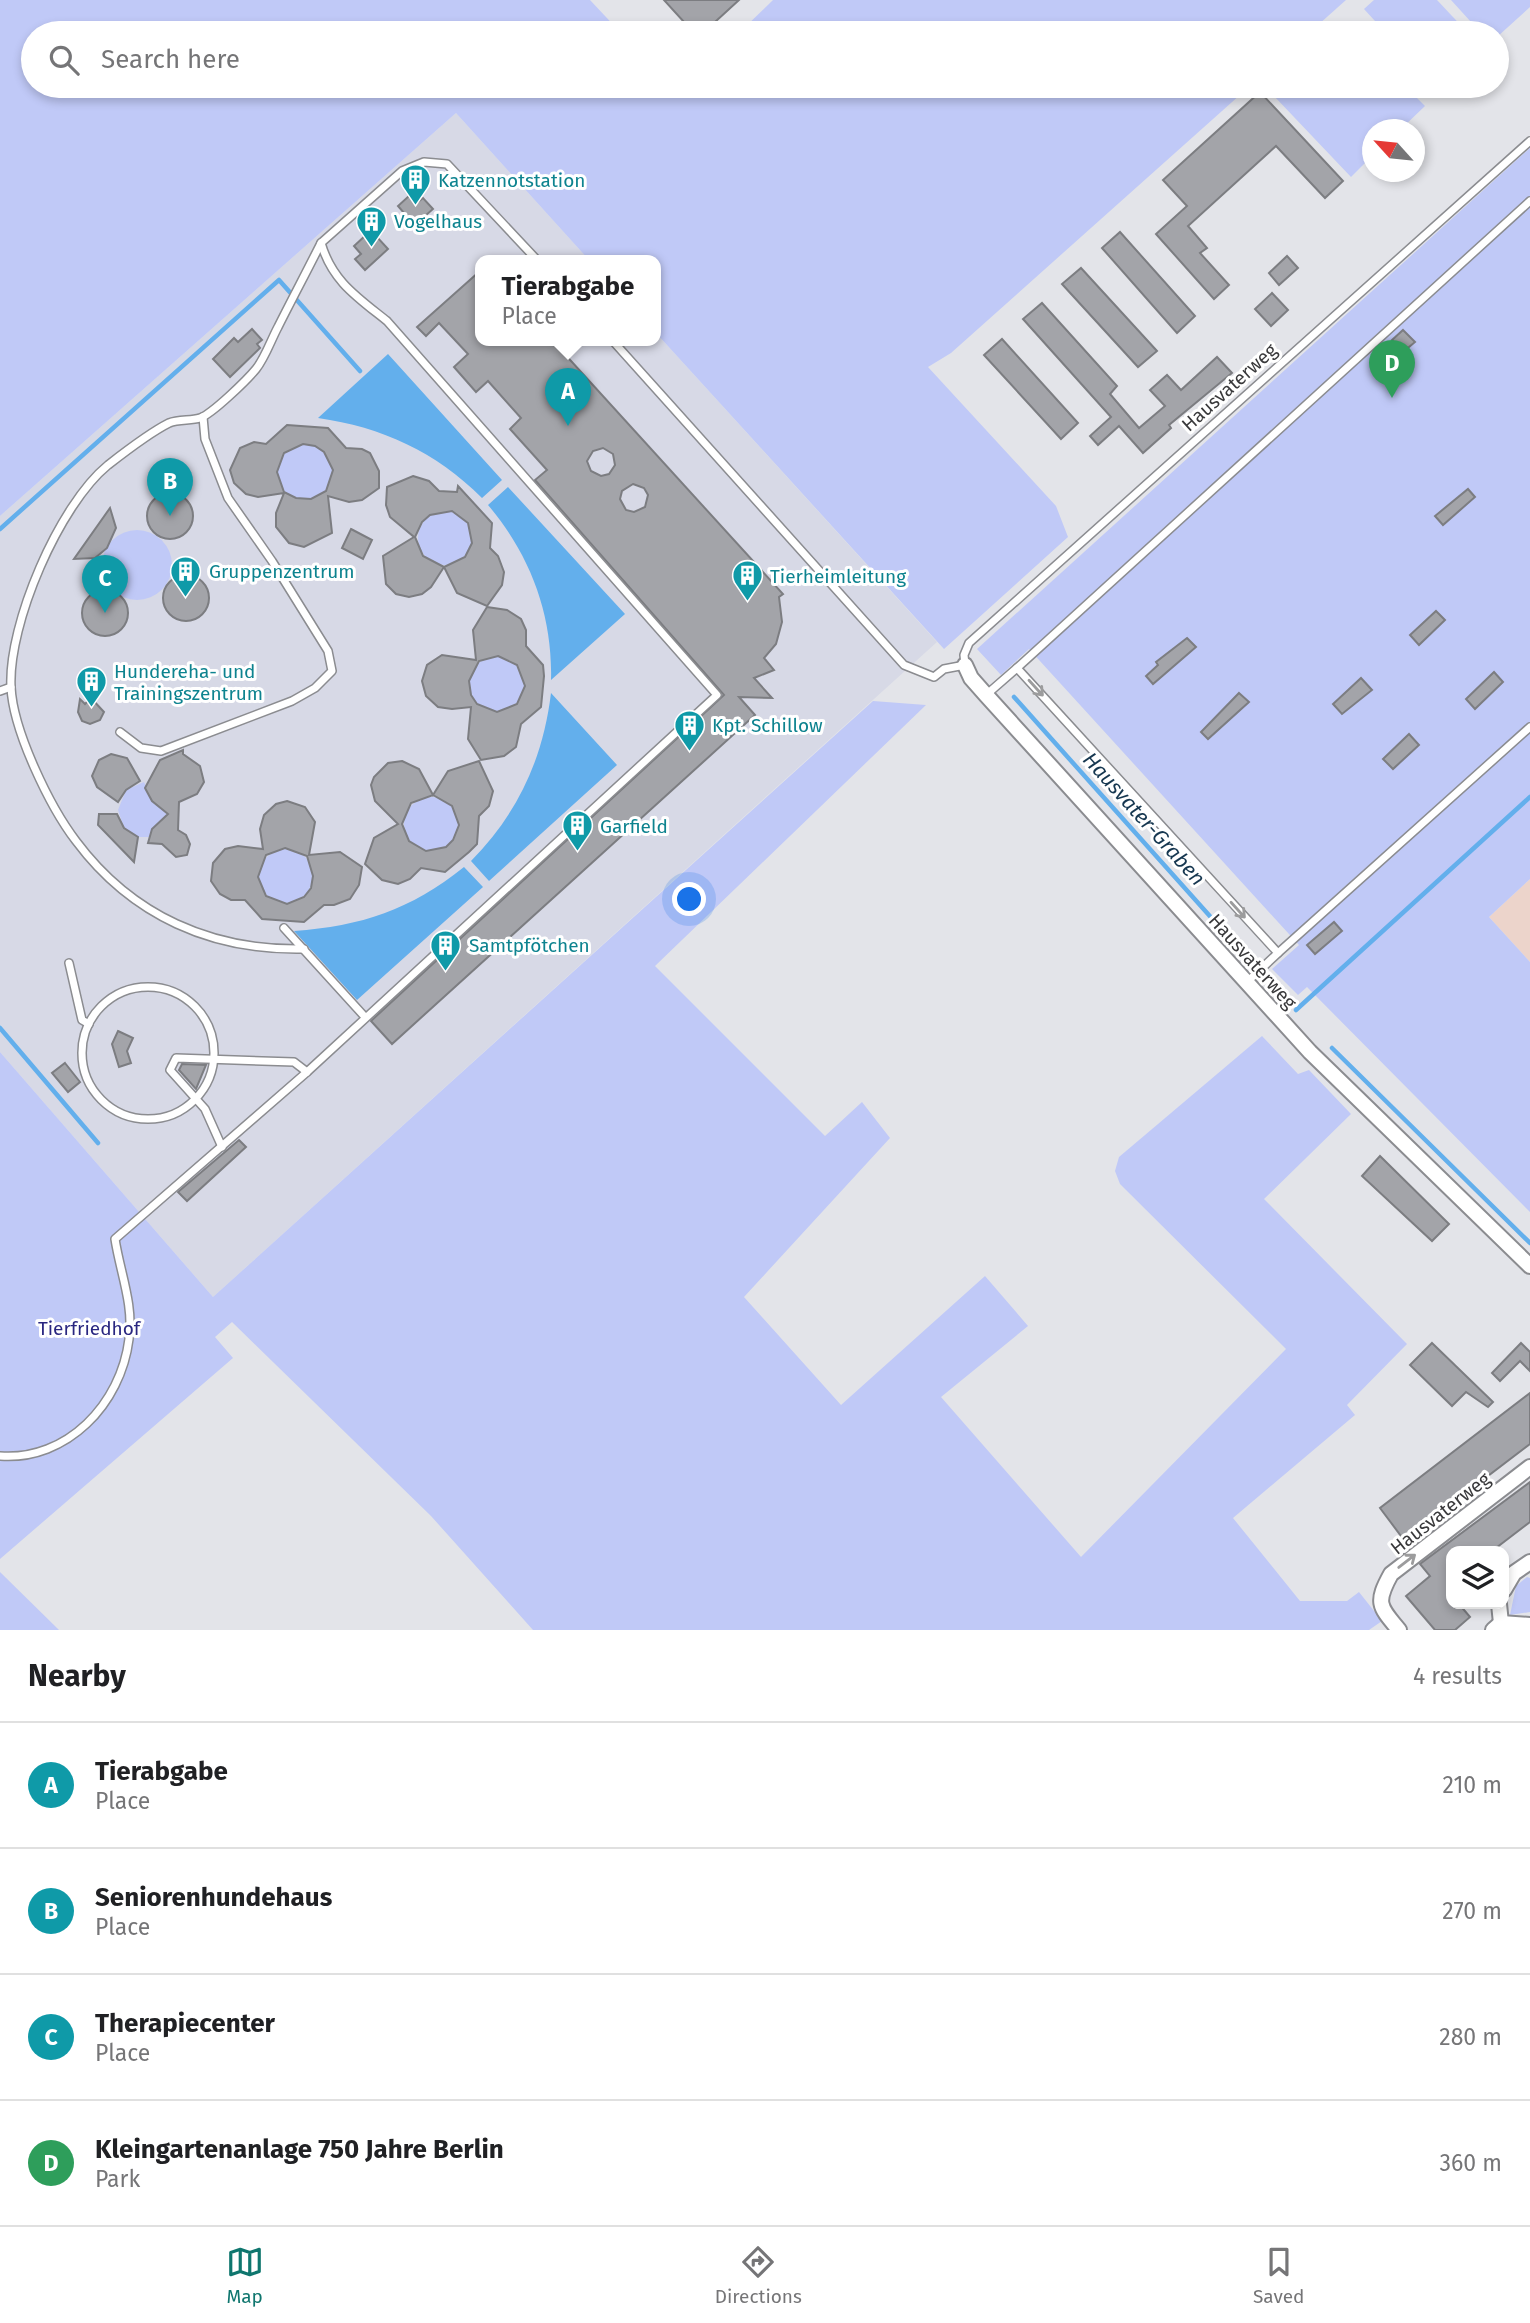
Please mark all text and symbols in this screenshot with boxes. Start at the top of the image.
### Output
search box [21,21,1509,98]
icon: search [45,41,83,79]
text: Search here [101,44,240,75]
north arrow [1362,119,1425,182]
building icon: Katzennotstation [398,163,432,207]
place label: Katzennotstation [438,169,585,192]
building icon: Vogelhaus [354,204,388,248]
place label: Vogelhaus [394,210,482,233]
popup [475,255,661,346]
text: Tierabgabe [502,271,634,302]
text: Place [502,302,557,330]
street label: Hausvaterweg [1177,338,1282,436]
pin: D [1369,340,1415,398]
pin: A [545,368,591,426]
pin: B [147,458,193,516]
building icon: Gruppenzentrum [169,554,203,598]
pin: C [82,555,128,613]
building icon: Tierheimleitung [730,559,764,603]
place label: Gruppenzentrum [209,560,355,583]
place label: Tierheimleitung [770,565,906,588]
place label: Hundereha- und Trainingszentrum [114,660,263,705]
building icon: Hundereha- und Trainingszentrum [74,665,108,709]
one-way arrow [1027,679,1044,696]
building icon: Kpt. Schillow [672,708,706,752]
place label: Kpt. Schillow [712,714,823,737]
water label: Hausvater-Graben [1077,747,1211,891]
building icon: Garfield [560,809,594,853]
place label: Garfield [600,815,668,838]
your location [672,882,706,916]
one-way arrow [1230,901,1247,918]
street label: Hausvaterweg [1204,909,1302,1014]
building icon: Samtpfötchen [429,928,463,972]
place label: Samtpfötchen [469,934,590,957]
park label: Tierfriedhof [38,1317,142,1340]
street label: Hausvaterweg [1386,1467,1495,1560]
map controls [1446,1546,1509,1609]
button: layers [1446,1546,1509,1609]
one-way arrow [1398,1554,1416,1569]
text: Nearby [28,1658,126,1694]
text: 4 results [1413,1662,1502,1690]
text: Tierabgabe [95,1756,228,1787]
text: A [44,1771,58,1799]
text: 210 m [1443,1771,1502,1799]
text: Place [95,1787,150,1815]
text: Seniorenhundehaus [95,1882,332,1913]
text: B [44,1897,58,1925]
text: 270 m [1442,1897,1502,1925]
text: Place [95,1913,150,1941]
text: Therapiecenter [95,2008,275,2039]
text: C [44,2023,58,2051]
text: 280 m [1439,2023,1502,2051]
text: Place [95,2039,150,2067]
text: Kleingartenanlage 750 Jahre Berlin [95,2134,504,2165]
text: D [44,2149,58,2177]
text: 360 m [1440,2149,1502,2177]
text: Park [95,2165,140,2193]
tab: Map [226,2243,264,2308]
tab: Directions [715,2243,802,2308]
tab: Saved [1253,2243,1304,2308]

